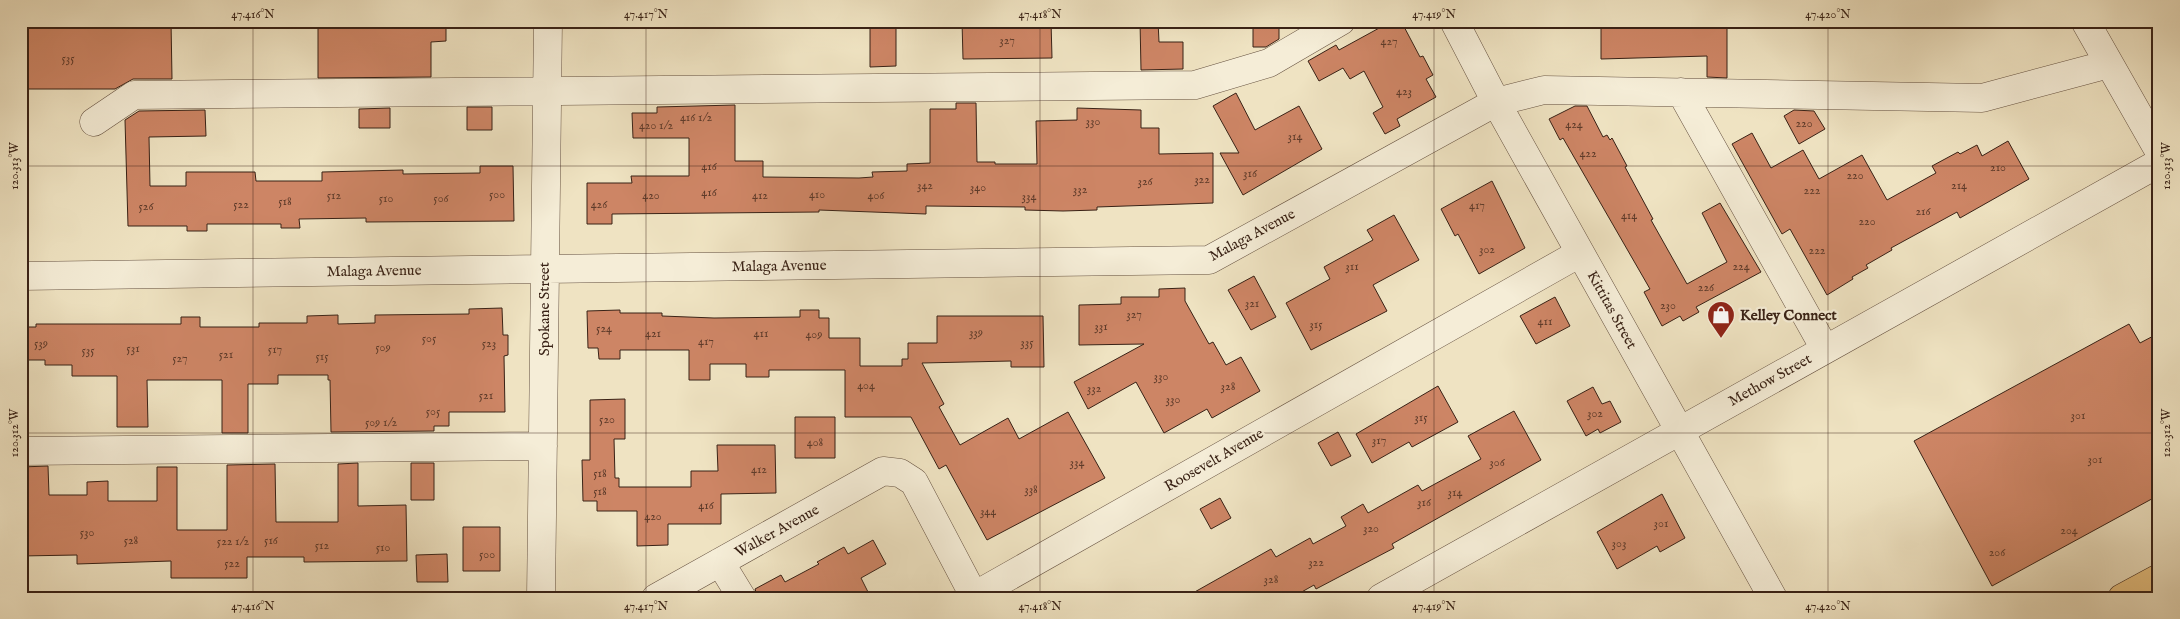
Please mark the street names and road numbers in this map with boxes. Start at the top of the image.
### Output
street label: Malaga Avenue [1206,204,1298,266]
street label: Malaga Avenue [731,256,827,276]
street label: Malaga Avenue [326,261,422,281]
street label: Spokane Street [535,262,554,356]
street label: Kittitas Street [1583,268,1641,352]
street label: Methow Street [1725,349,1815,411]
street label: Roosevelt Avenue [1161,424,1267,496]
street label: Walker Avenue [732,500,823,562]

